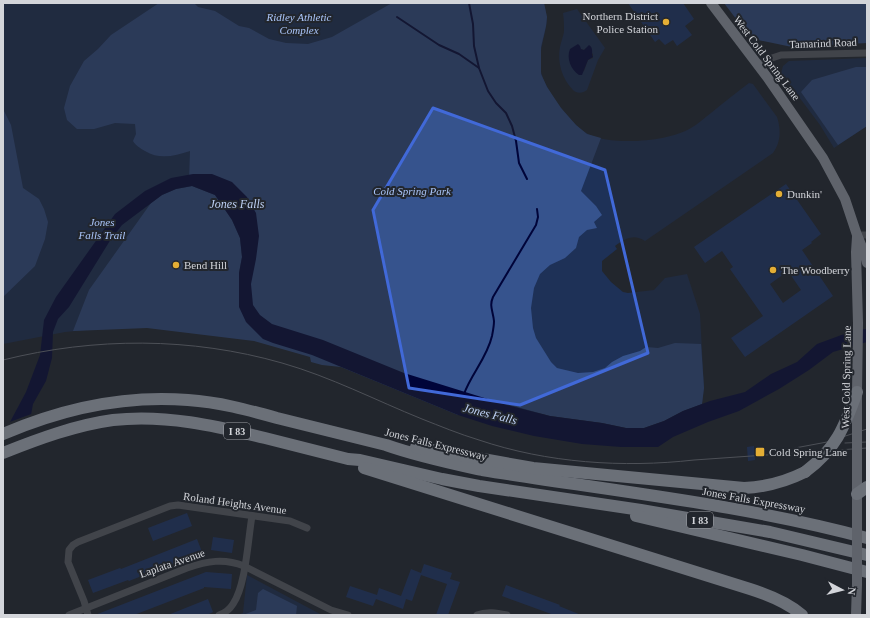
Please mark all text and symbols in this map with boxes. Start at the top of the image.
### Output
place label: Northern District Police Station [583,10,658,35]
park label: Ridley Athletic Complex [266,11,332,36]
street label: West Cold Spring Lane [731,13,803,103]
marker: Northern District Police Station [661,17,671,27]
street label: Tamarind Road [789,36,858,50]
park label: Cold Spring Park [373,185,452,197]
place label: Dunkin' [787,188,822,200]
marker: Dunkin' [774,189,784,199]
water label: Jones Falls [210,197,265,211]
park label: Jones Falls Trail [78,216,125,241]
place label: Bend Hill [184,259,227,271]
marker: Bend Hill [171,260,181,270]
place label: The Woodberry [781,264,850,276]
marker: The Woodberry [768,265,778,275]
street label: West Cold Spring Lane [839,325,853,428]
water label: Jones Falls [462,401,519,428]
road number: I 83 [224,423,250,439]
street label: Jones Falls Expressway [384,426,489,463]
marker: Cold Spring Lane [754,446,766,458]
place label: Cold Spring Lane [769,446,847,458]
street label: Jones Falls Expressway [702,485,807,515]
street label: Roland Heights Avenue [183,490,288,516]
road number: I 83 [687,512,713,528]
street label: Laplata Avenue [138,546,206,580]
north arrow [822,570,862,610]
text: N [845,587,858,596]

